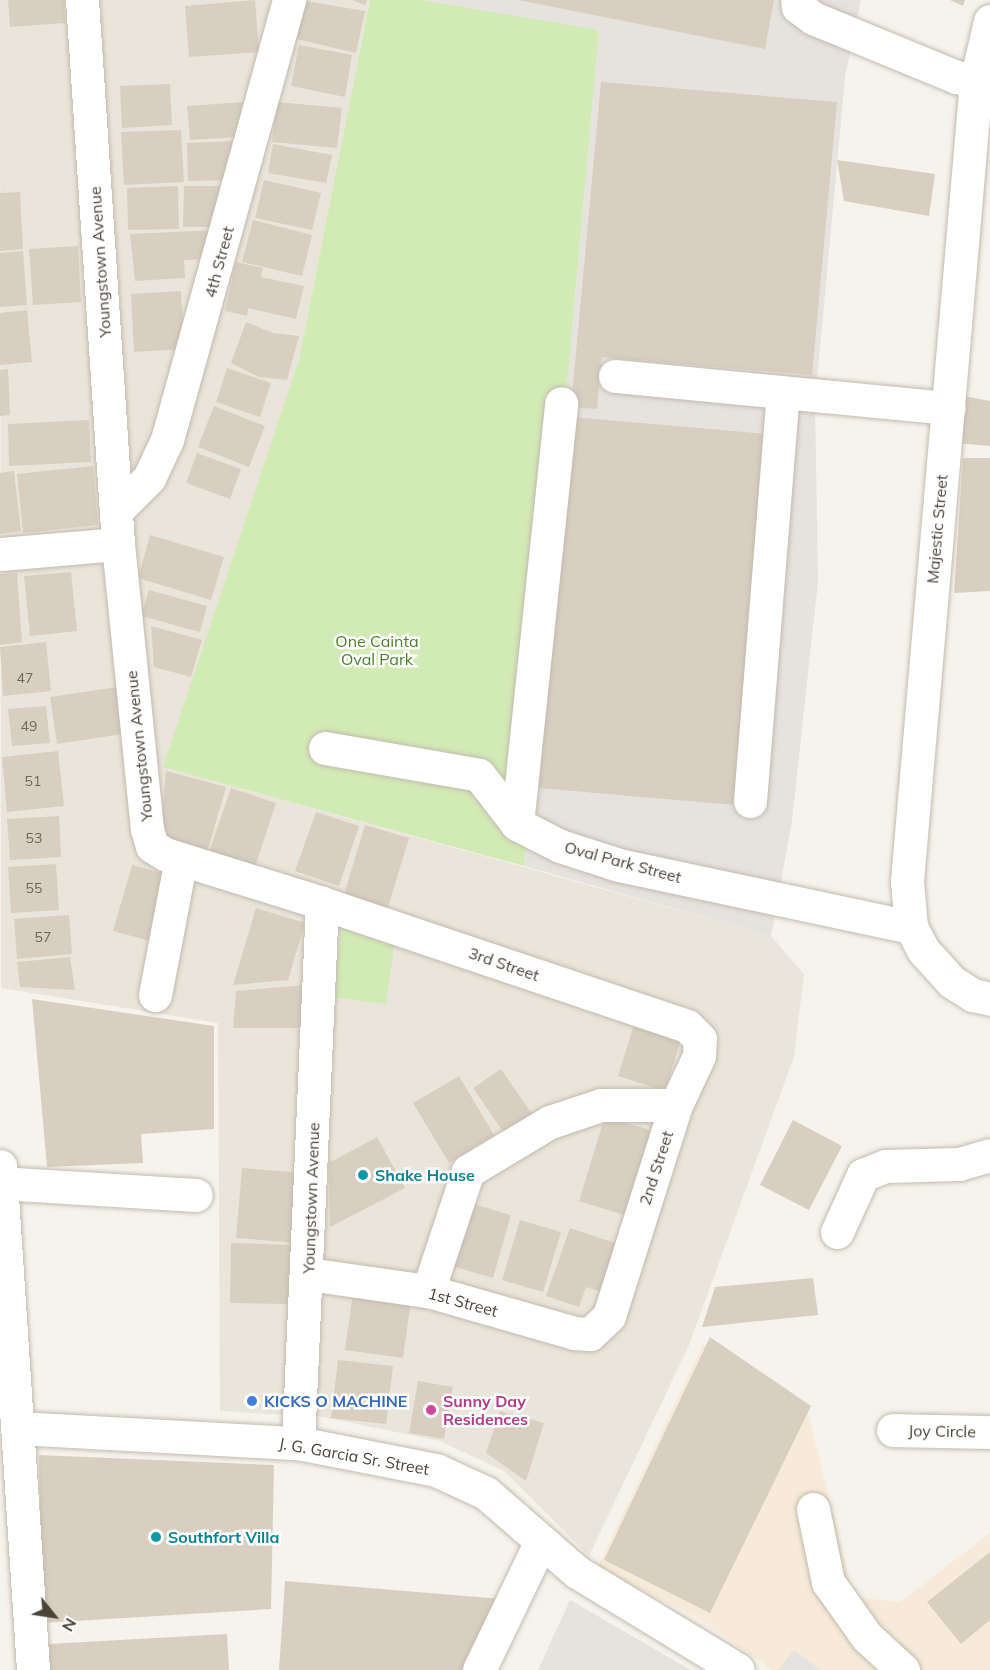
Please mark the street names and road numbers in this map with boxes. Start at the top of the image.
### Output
street label: Youngstown Avenue [85,186,115,338]
street label: 4th Street [200,224,238,300]
street label: Majestic Street [923,474,951,584]
street label: Youngstown Avenue [122,670,156,822]
street label: Oval Park Street [562,837,684,887]
street label: 3rd Street [466,943,542,985]
street label: Youngstown Avenue [299,1122,323,1274]
street label: 2nd Street [635,1128,677,1208]
street label: 1st Street [426,1283,500,1321]
street label: Joy Circle [908,1421,976,1441]
street label: J. G. Garcia Sr. Street [277,1433,431,1479]

